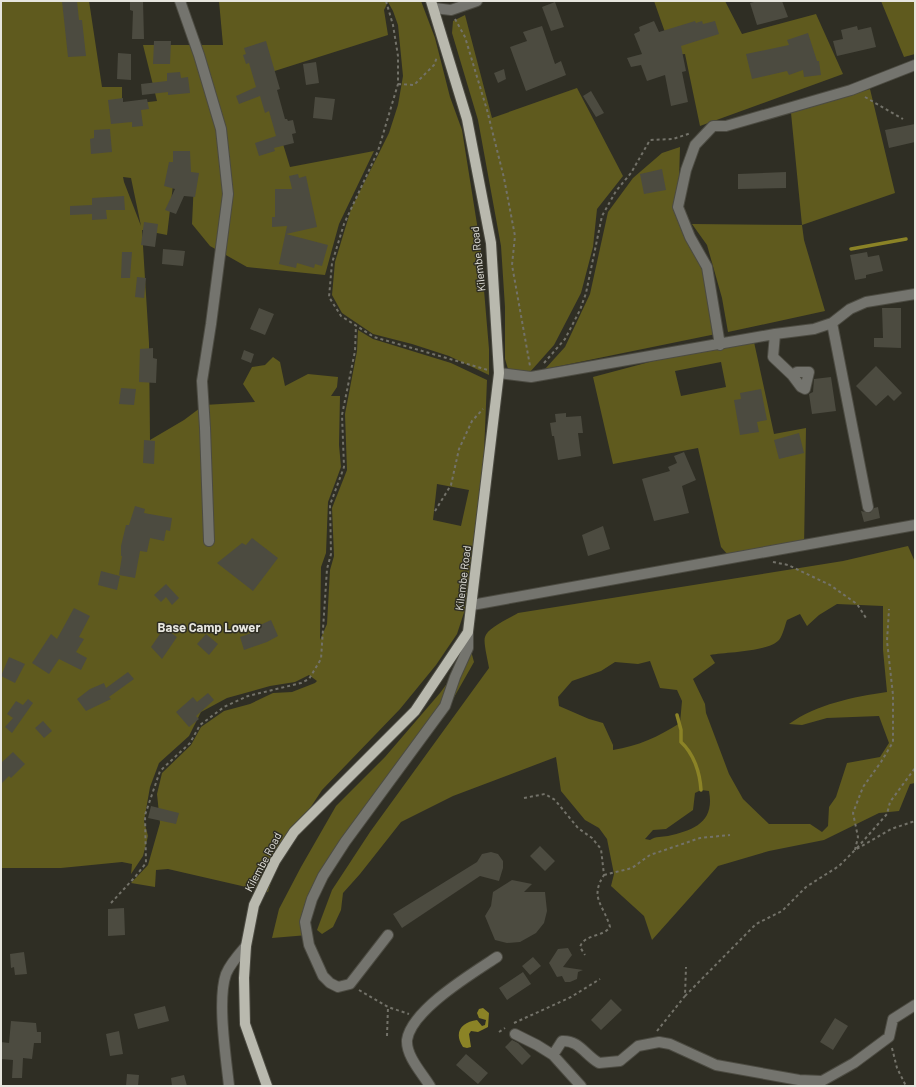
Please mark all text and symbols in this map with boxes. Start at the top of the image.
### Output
street label: Kilembe Road [468,226,487,292]
street label: Kilembe Road [452,545,473,611]
district label: Base Camp Lower [158,619,260,635]
street label: Kilembe Road [241,830,284,894]

